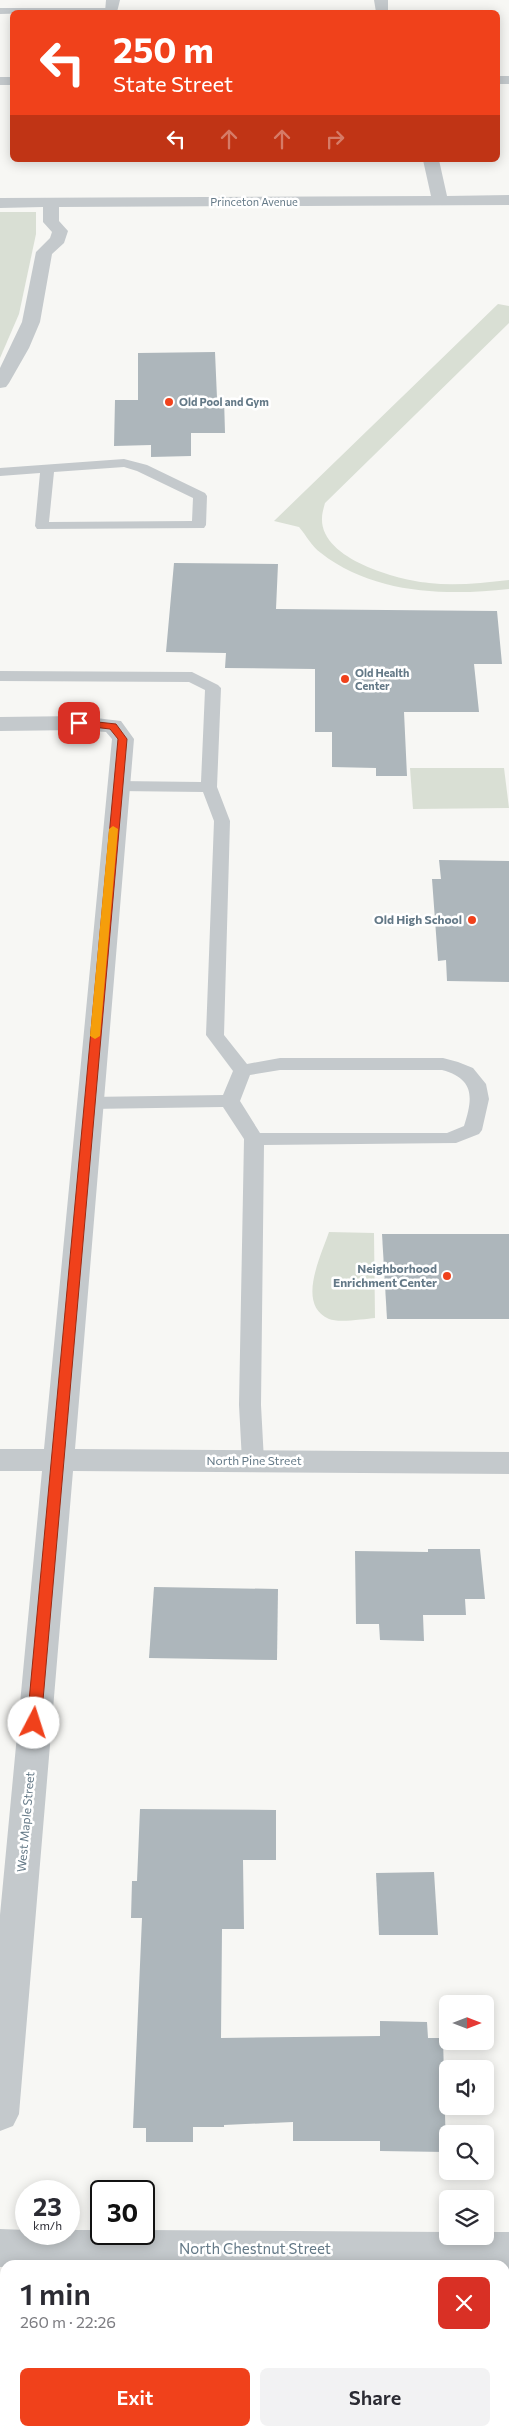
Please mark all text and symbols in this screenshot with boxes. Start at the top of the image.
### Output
text: 250 m [113,27,214,70]
icon: left [30,30,95,95]
text: State Street [113,70,233,97]
icon: left [162,125,190,153]
icon: ahead [215,125,243,153]
icon: ahead [268,125,296,153]
icon: right [321,125,349,153]
street label: Princeton Avenue [210,195,298,208]
place label: Old Pool and Gym [179,395,269,408]
marker: Old Pool and Gym [163,396,175,408]
place label: Old Health Center [355,666,409,692]
marker: Old Health Center [339,673,351,685]
pin [58,702,100,744]
icon: arrive [65,709,93,737]
place label: Old High School [374,912,462,926]
marker: Old High School [466,914,478,926]
place label: Neighborhood Enrichment Center [333,1261,437,1289]
marker: Neighborhood Enrichment Center [441,1270,453,1282]
street label: North Pine Street [206,1453,302,1467]
position arrow [7,1696,59,1748]
street label: West Maple Street [14,1771,36,1873]
north arrow [439,1995,494,2050]
map controls [439,1995,494,2245]
button: sound [439,2060,494,2115]
button: search [439,2125,494,2180]
speed limit sign: 30 [90,2180,155,2245]
button: layers [439,2190,494,2245]
text: 23 [33,2191,62,2221]
text: km/h [33,2218,62,2232]
street label: North Chestnut Street [179,2239,331,2257]
text: 1 min [20,2274,91,2311]
button: close [438,2277,490,2329]
text: 260 m · 22:26 [20,2312,116,2331]
button: Exit [20,2368,250,2426]
button: Share [260,2368,490,2426]

